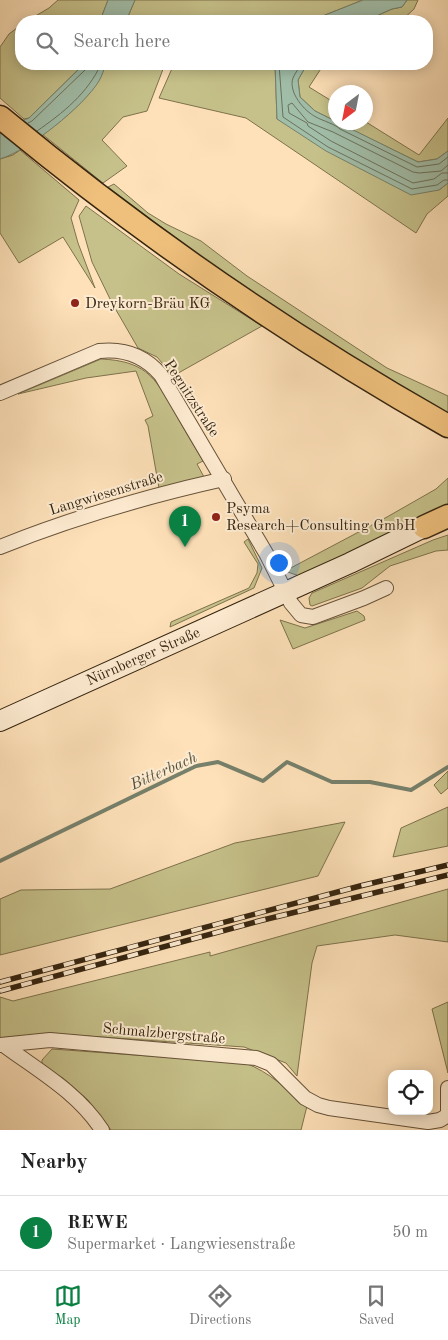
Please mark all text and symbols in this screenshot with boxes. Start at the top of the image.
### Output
search box [15,15,433,70]
icon: search [33,29,61,57]
text: Search here [73,33,170,52]
north arrow [328,85,373,130]
marker: Dreykorn-Bräu KG [69,297,81,309]
place label: Dreykorn-Bräu KG [85,297,211,312]
street label: Pegnitzstraße [160,358,221,440]
street label: Langwiesenstraße [48,470,165,519]
place label: Psyma Research+Consulting GmbH [226,502,416,534]
pin: 1 [169,506,201,547]
marker: Psyma Research+Consulting GmbH [210,511,222,523]
your location [266,550,292,576]
street label: Nürnberger Straße [84,626,203,689]
water label: Bitterbach [127,750,200,794]
street label: Schmalzbergstraße [102,1022,226,1047]
map controls [388,1070,433,1115]
button: locate [388,1070,433,1115]
text: Nearby [20,1152,88,1173]
text: REWE [67,1214,128,1233]
text: 1 [31,1225,41,1241]
text: 50 m [392,1225,428,1241]
text: Supermarket · Langwiesenstraße [67,1237,295,1253]
tab: Map [54,1282,82,1329]
tab: Directions [189,1282,251,1329]
tab: Saved [359,1282,394,1329]

